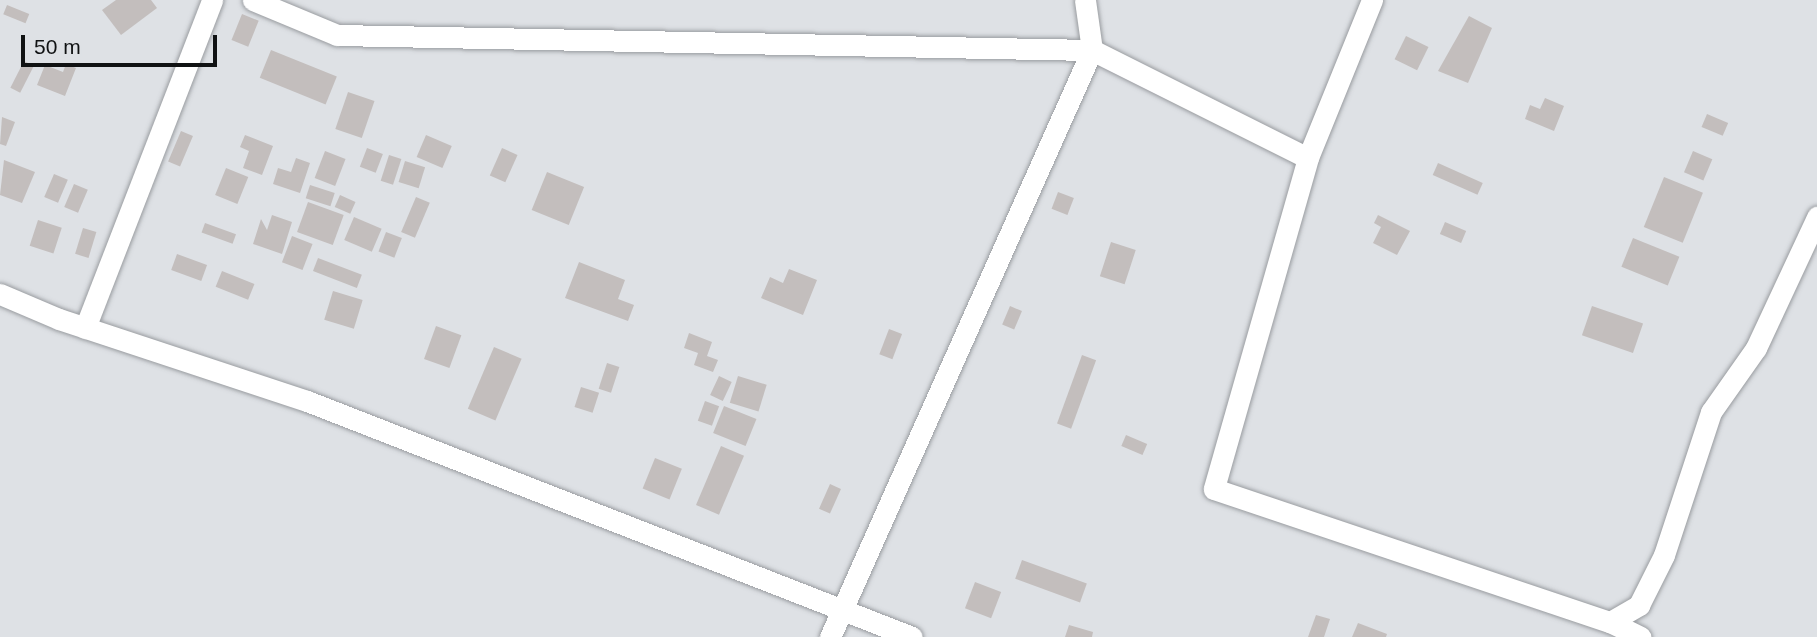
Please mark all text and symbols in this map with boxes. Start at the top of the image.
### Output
scale bar [24,21,220,65]
text: 50 m [34,35,81,58]

